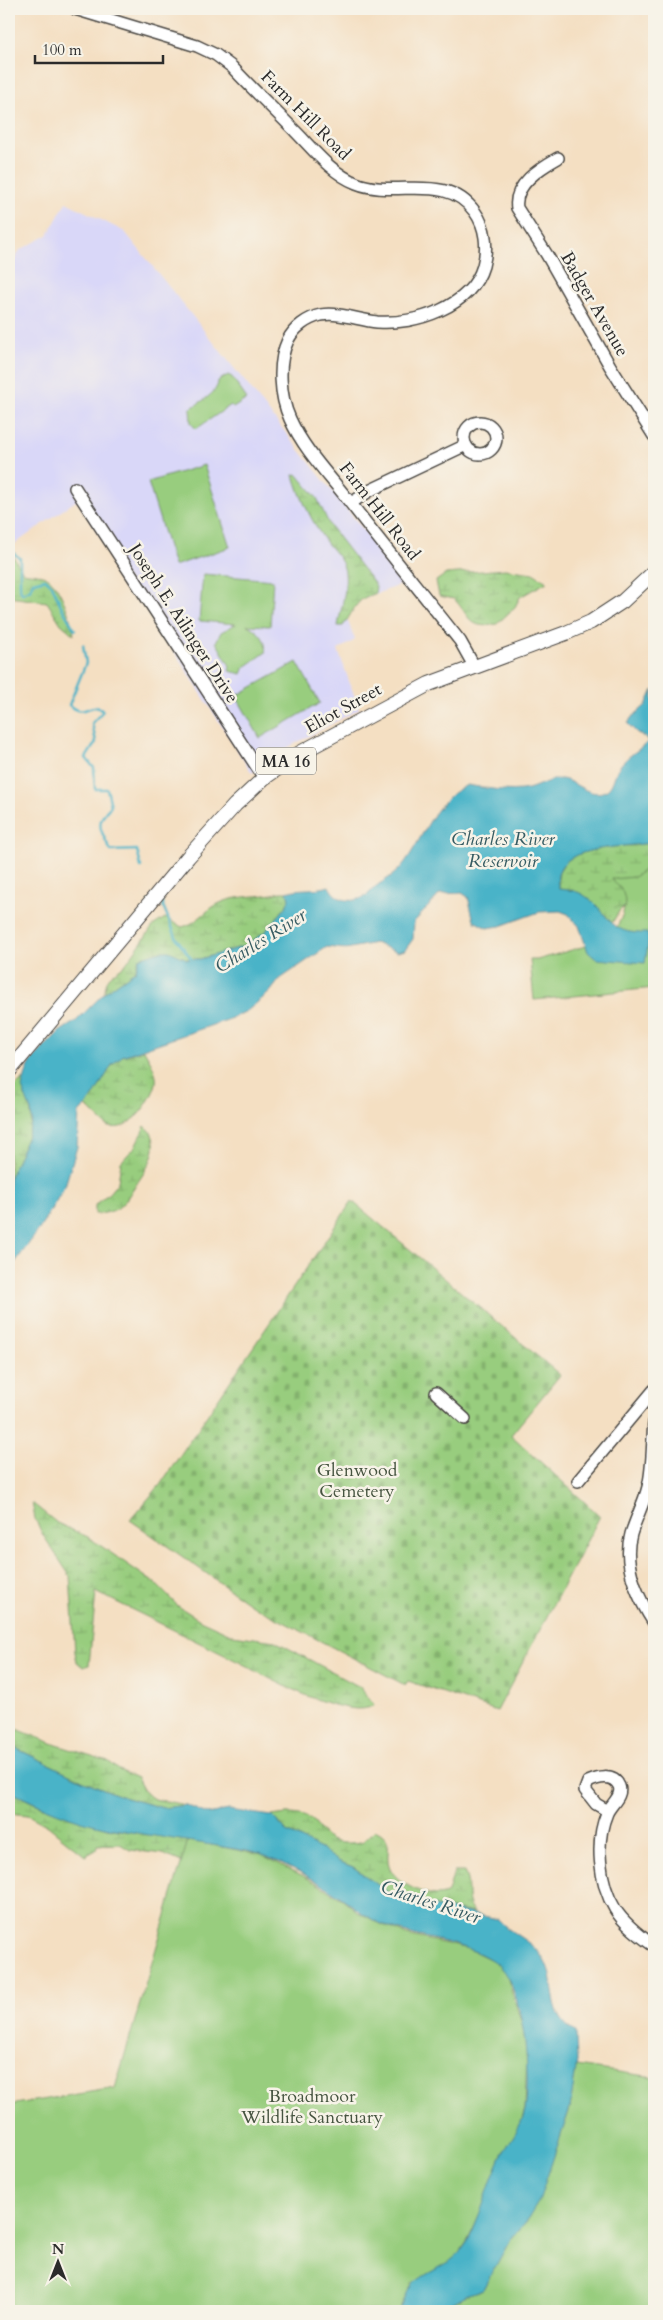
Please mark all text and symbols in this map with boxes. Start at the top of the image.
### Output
scale bar [35,32,162,64]
text: 100 m [42,40,82,60]
street label: Farm Hill Road [255,65,357,166]
street label: Badger Avenue [554,247,635,361]
street label: Farm Hill Road [333,457,426,566]
street label: Joseph E. Ailinger Drive [121,536,245,708]
street label: Eliot Street [300,677,386,740]
road number: MA 16 [256,748,316,774]
water label: Charles River Reservoir [451,826,555,874]
water label: Charles River [210,902,312,979]
park label: Glenwood Cemetery [317,1458,398,1504]
water label: Charles River [378,1874,485,1931]
park label: Broadmoor Wildlife Sanctuary [240,2084,383,2130]
north arrow [32,2238,82,2288]
text: N [52,2240,64,2259]

